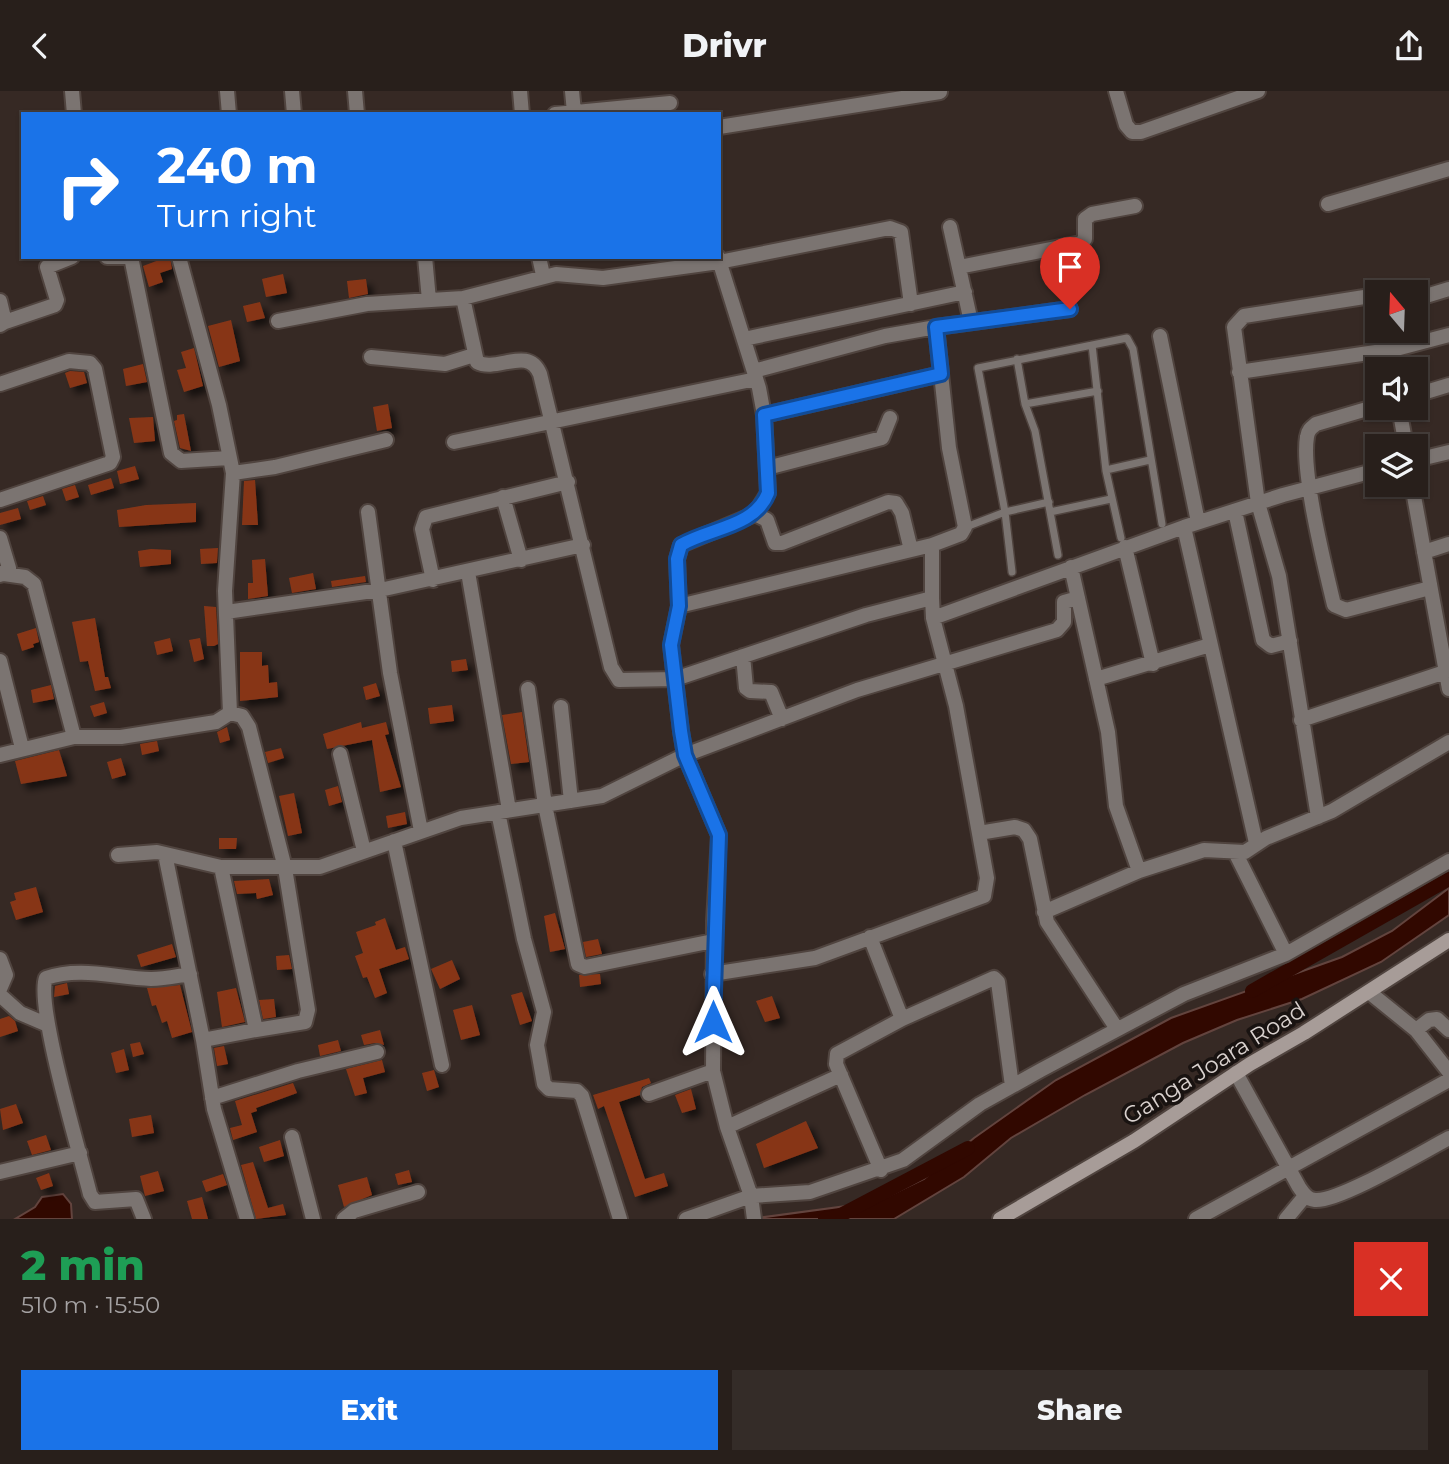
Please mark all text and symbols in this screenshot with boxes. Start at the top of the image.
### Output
text: Drivr [682,26,767,65]
icon: back [21,27,59,65]
icon: share [1390,27,1428,65]
text: 240 m [157,136,318,195]
icon: right [42,140,133,231]
text: Turn right [157,196,317,235]
pin [1040,237,1100,309]
icon: arrive [1051,248,1089,286]
north arrow [1365,280,1428,343]
map controls [1365,280,1428,497]
button: sound [1365,357,1428,420]
button: layers [1365,434,1428,497]
position arrow [676,985,750,1059]
street label: Ganga Joara Road [1118,996,1310,1130]
text: 2 min [21,1239,145,1291]
button: close [1354,1242,1428,1316]
text: 510 m · 15:50 [21,1291,160,1319]
button: Exit [21,1370,718,1450]
button: Share [732,1370,1428,1450]

